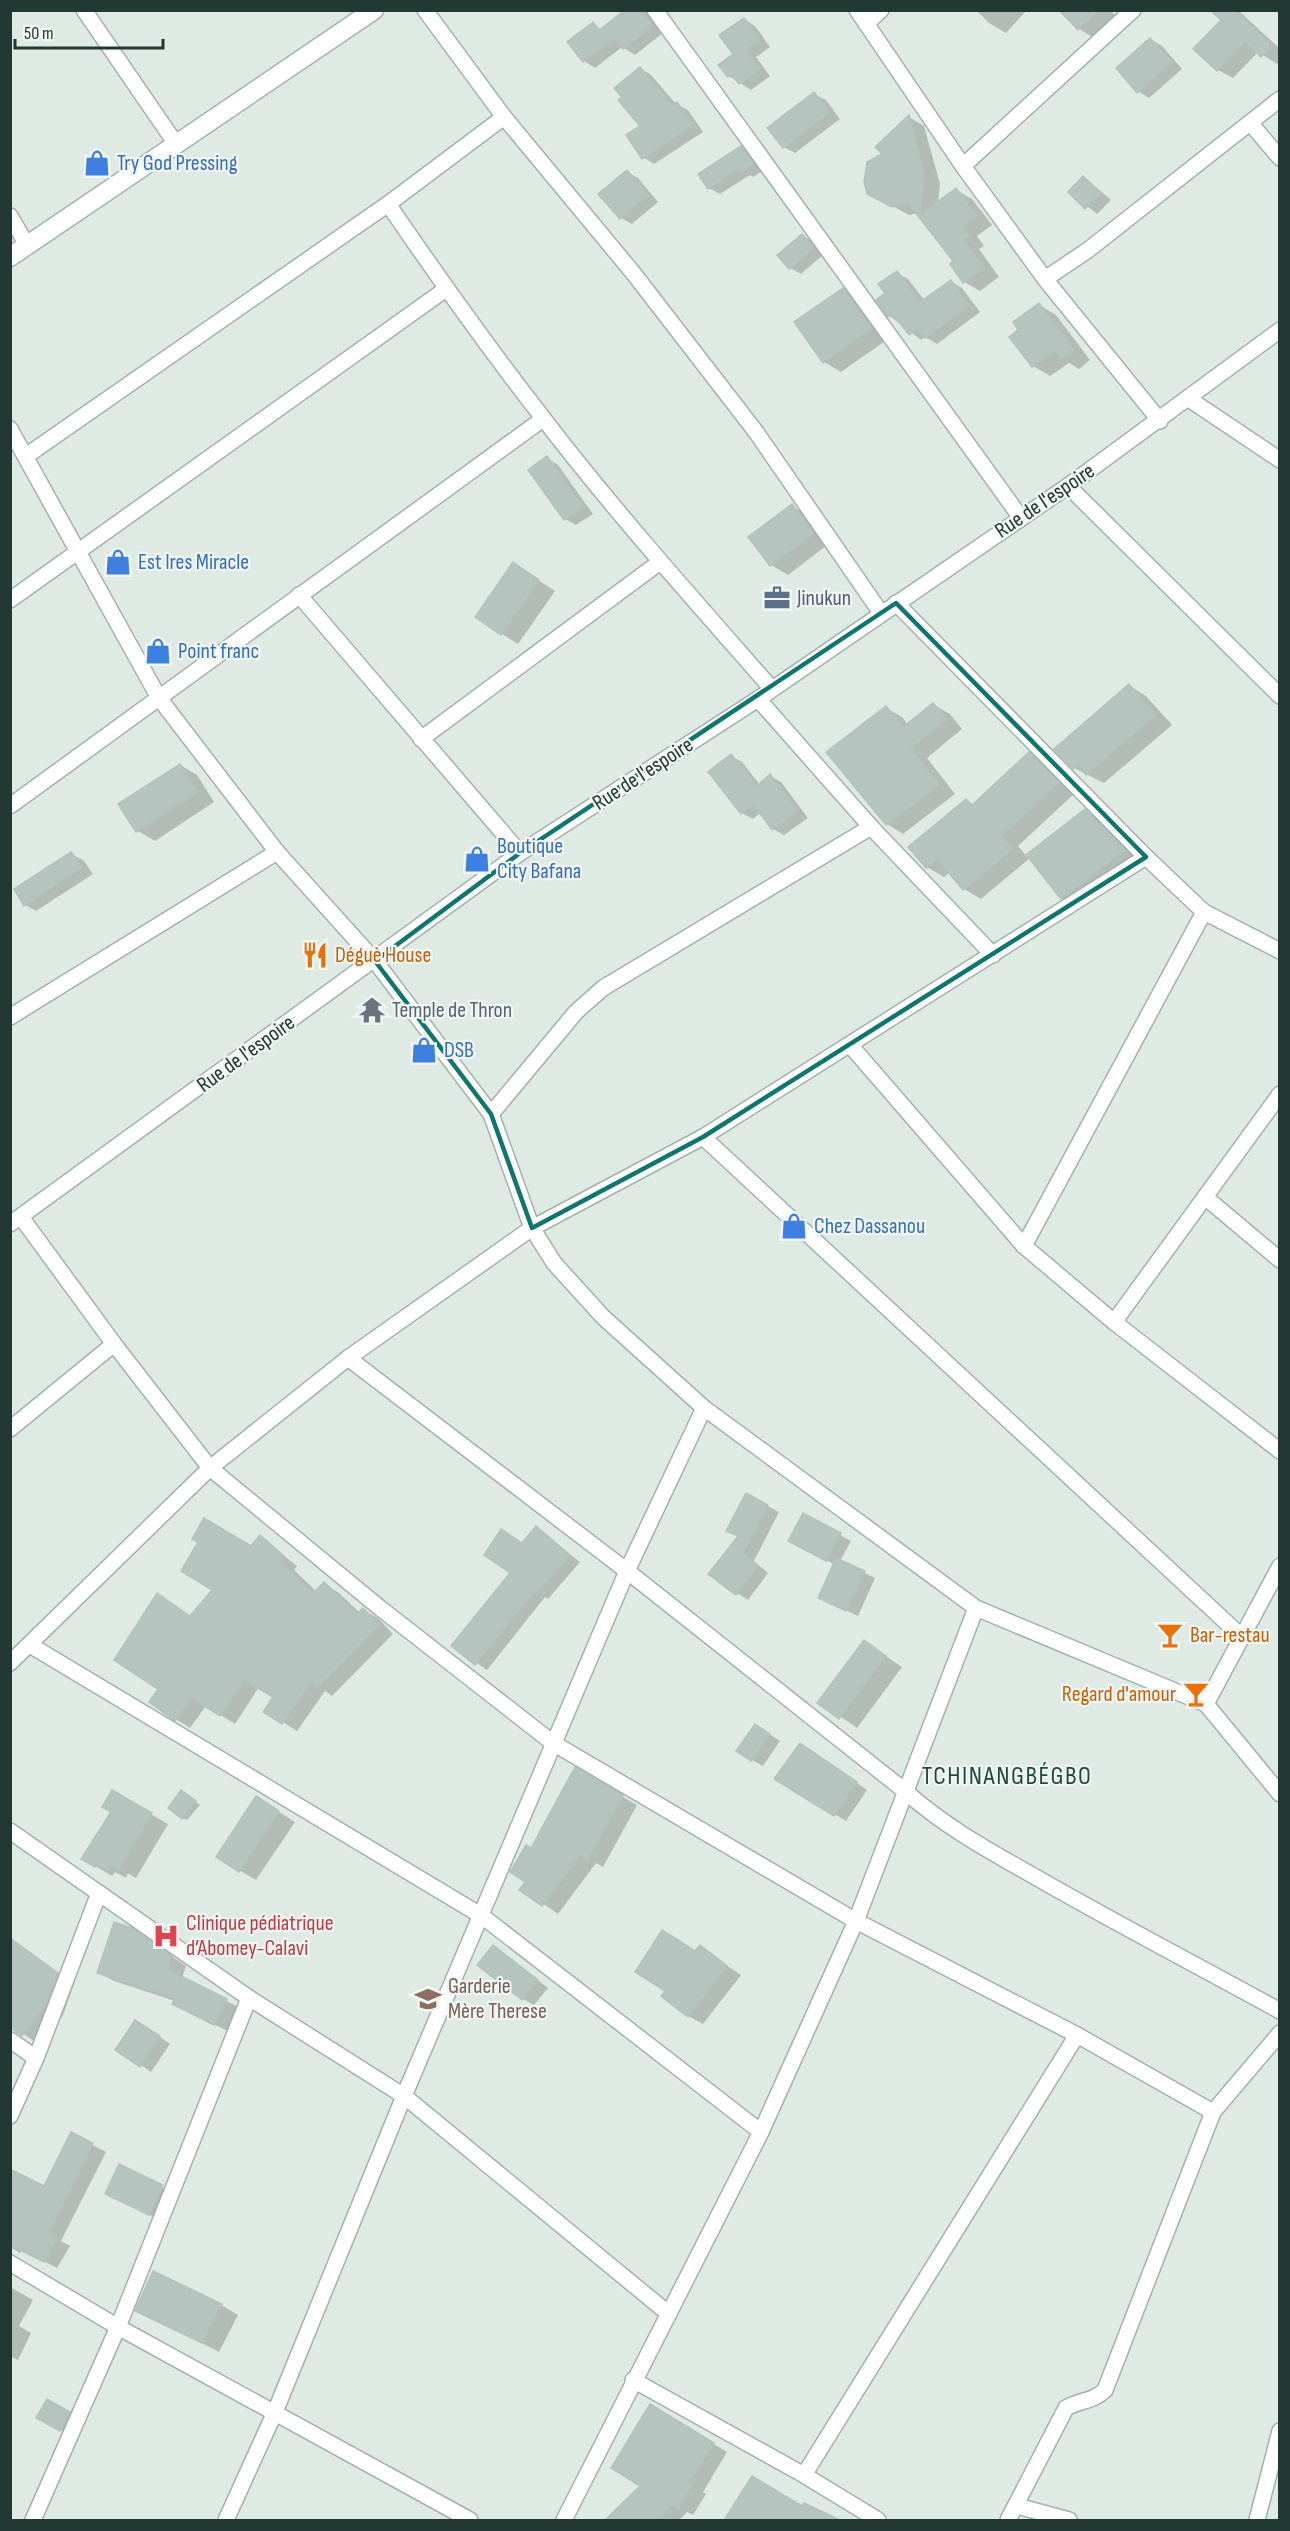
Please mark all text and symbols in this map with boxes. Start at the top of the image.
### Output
scale bar [15,12,164,50]
text: 50 m [24,23,54,44]
shop icon: Try God Pressing [82,148,112,178]
place label: Try God Pressing [117,150,238,177]
street label: Rue de l'espoire [990,458,1100,544]
shop icon: Est Ires Miracle [103,547,133,577]
place label: Est Ires Miracle [138,549,249,576]
office icon: Jinukun [762,583,792,613]
place label: Jinukun [796,585,851,612]
shop icon: Point franc [143,636,173,666]
place label: Point franc [178,638,259,665]
street label: Rue de l'espoire [588,731,698,817]
place label: Boutique City Bafana [497,833,581,885]
shop icon: Boutique City Bafana [462,844,492,874]
restaurant icon: Déguè House [300,940,330,970]
place label: Déguè House [335,942,431,969]
temple icon: Temple de Thron [357,995,387,1025]
place label: Temple de Thron [392,997,512,1024]
street label: Rue de l'espoire [192,1009,300,1099]
shop icon: DSB [409,1035,439,1065]
place label: DSB [444,1037,474,1064]
shop icon: Chez Dassanou [779,1211,809,1241]
place label: Chez Dassanou [814,1213,925,1240]
bar icon: Bar-restau [1155,1620,1185,1650]
place label: Bar-restau [1190,1622,1270,1649]
bar icon: Regard d'amour [1181,1679,1211,1709]
place label: Regard d'amour [1062,1681,1176,1708]
district label: TCHINANGBÉGBO [922,1761,1092,1792]
place label: Clinique pédiatrique d’Abomey-Calavi [186,1910,334,1962]
hospital icon: Clinique pédiatrique d’Abomey-Calavi [151,1921,181,1951]
place label: Garderie Mère Therese [448,1973,547,2025]
school or university icon: Garderie Mère Therese [413,1984,443,2014]

